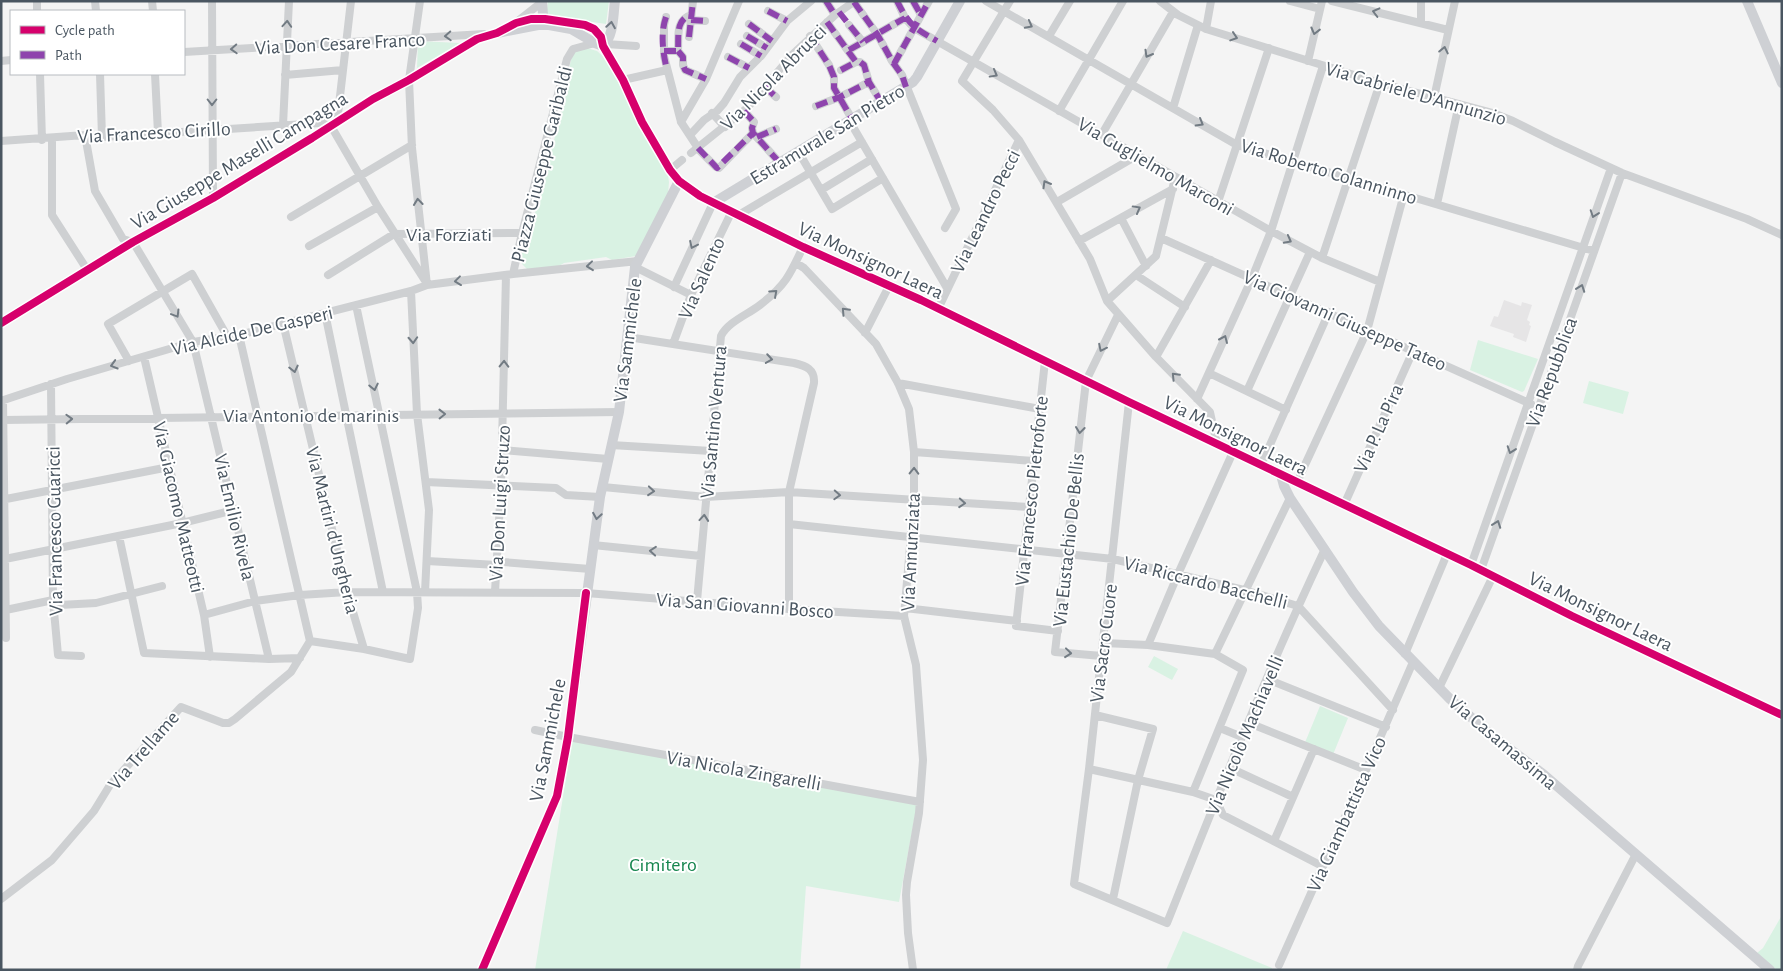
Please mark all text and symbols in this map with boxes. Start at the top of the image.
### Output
one-way arrow [1372,7,1381,18]
legend [10,10,185,75]
one-way arrow [1023,19,1032,29]
one-way arrow [282,20,293,28]
one-way arrow [606,20,616,29]
street label: Via Nicola Abrusci [717,21,830,134]
text: Cycle path [55,23,115,38]
one-way arrow [1310,27,1321,36]
street label: Via Don Cesare Franco [254,30,426,58]
one-way arrow [444,31,452,42]
one-way arrow [1230,31,1238,41]
one-way arrow [229,44,237,55]
one-way arrow [1438,45,1449,54]
text: Path [55,48,82,63]
one-way arrow [1144,49,1154,58]
street label: Via Gabriele D'Annunzio [1323,59,1509,129]
street label: Piazza Giuseppe Garibaldi [508,64,576,265]
one-way arrow [988,68,997,78]
street label: Estramurale San Pietro [747,81,908,189]
street label: Via Giuseppe Maselli Campagna [128,88,351,234]
one-way arrow [207,99,217,107]
street label: Via Guglielmo Marconi [1074,114,1237,220]
one-way arrow [1194,117,1203,127]
street label: Via Francesco Cirillo [77,119,231,147]
street label: Via Roberto Colanninno [1238,136,1419,208]
street label: Via Leandro Pecci [947,147,1024,276]
one-way arrow [1043,181,1053,190]
one-way arrow [413,198,424,206]
one-way arrow [1132,205,1141,215]
one-way arrow [1590,209,1600,218]
street label: Via Monsignor Laera [795,218,946,303]
street label: Via Forziati [406,225,492,245]
street label: Via Salento [675,234,729,322]
one-way arrow [1282,234,1291,244]
one-way arrow [689,240,700,249]
one-way arrow [586,260,594,271]
street label: Via Giovanni Giuseppe Tateo [1240,267,1449,375]
one-way arrow [453,275,461,286]
street label: Via Sammichele [610,277,646,403]
one-way arrow [1575,284,1585,293]
one-way arrow [769,290,778,299]
street label: Via Alcide De Gasperi [170,303,335,359]
one-way arrow [842,308,851,317]
one-way arrow [170,309,180,318]
street label: Via Repubblica [1523,315,1581,430]
one-way arrow [1218,335,1229,344]
one-way arrow [408,336,419,344]
one-way arrow [1098,343,1108,352]
street label: Via Santino Ventura [697,345,731,499]
one-way arrow [764,353,773,363]
one-way arrow [110,360,118,370]
one-way arrow [499,360,510,368]
one-way arrow [288,365,299,374]
one-way arrow [1172,372,1181,381]
street label: Via P. La Pira [1350,381,1407,476]
one-way arrow [368,383,378,392]
street label: Via Monsignor Laera [1160,392,1311,480]
street label: Via Francesco Pietroforte [1012,395,1052,587]
street label: Via Antonio de marinis [223,406,399,426]
one-way arrow [438,409,446,419]
one-way arrow [66,414,74,425]
street label: Via Giacomo Matteotti [149,420,207,595]
street label: Via Don Luigi Struzo [486,424,514,582]
one-way arrow [1075,426,1086,434]
street label: Via Martiri d'Ungheria [302,445,362,616]
one-way arrow [1507,445,1517,454]
street label: Via Francesco Guaricci [44,446,66,616]
street label: Via Emilio Rivela [210,452,258,582]
street label: Via Eustachio De Bellis [1050,452,1088,628]
one-way arrow [909,466,919,474]
one-way arrow [647,486,655,497]
one-way arrow [834,490,842,501]
street label: Via Annunziata [898,492,924,612]
one-way arrow [959,497,967,508]
one-way arrow [593,512,603,520]
one-way arrow [699,513,710,521]
one-way arrow [1491,520,1501,529]
one-way arrow [648,546,656,557]
street label: Via Riccardo Bacchelli [1122,553,1290,613]
street label: Via Monsignor Laera [1525,568,1676,656]
street label: Via Sacro Cuore [1087,583,1121,704]
street label: Via San Giovanni Bosco [656,590,834,622]
one-way arrow [1064,647,1072,658]
street label: Via Nicolò Machiavelli [1202,653,1288,818]
street label: Via Sammichele [526,677,570,803]
street label: Via Casamassima [1444,692,1560,794]
street label: Via Trellame [104,707,183,794]
street label: Via Giambattista Vico [1304,734,1390,895]
street label: Via Nicola Zingarelli [665,748,823,794]
park label: Cimitero [629,855,697,875]

